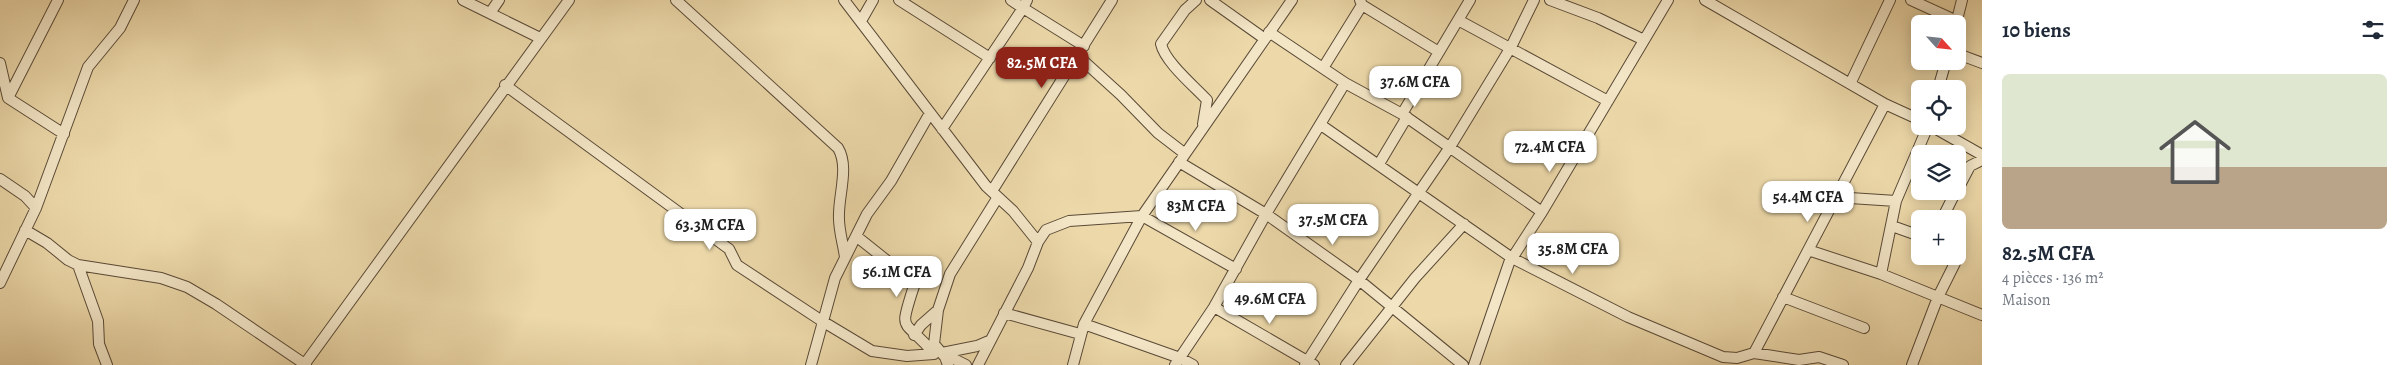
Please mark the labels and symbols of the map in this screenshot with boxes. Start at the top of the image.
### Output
north arrow [1911,15,1966,70]
pin: 82.5M CFA [985,46,1099,89]
pin: 37.6M CFA [1358,66,1472,108]
pin: 72.4M CFA [1493,130,1607,173]
pin: 54.4M CFA [1751,180,1865,223]
pin: 83M CFA [1150,190,1242,232]
pin: 37.5M CFA [1276,204,1390,246]
pin: 63.3M CFA [653,208,767,251]
pin: 35.8M CFA [1516,232,1630,275]
pin: 56.1M CFA [840,256,954,298]
pin: 49.6M CFA [1213,282,1327,325]

